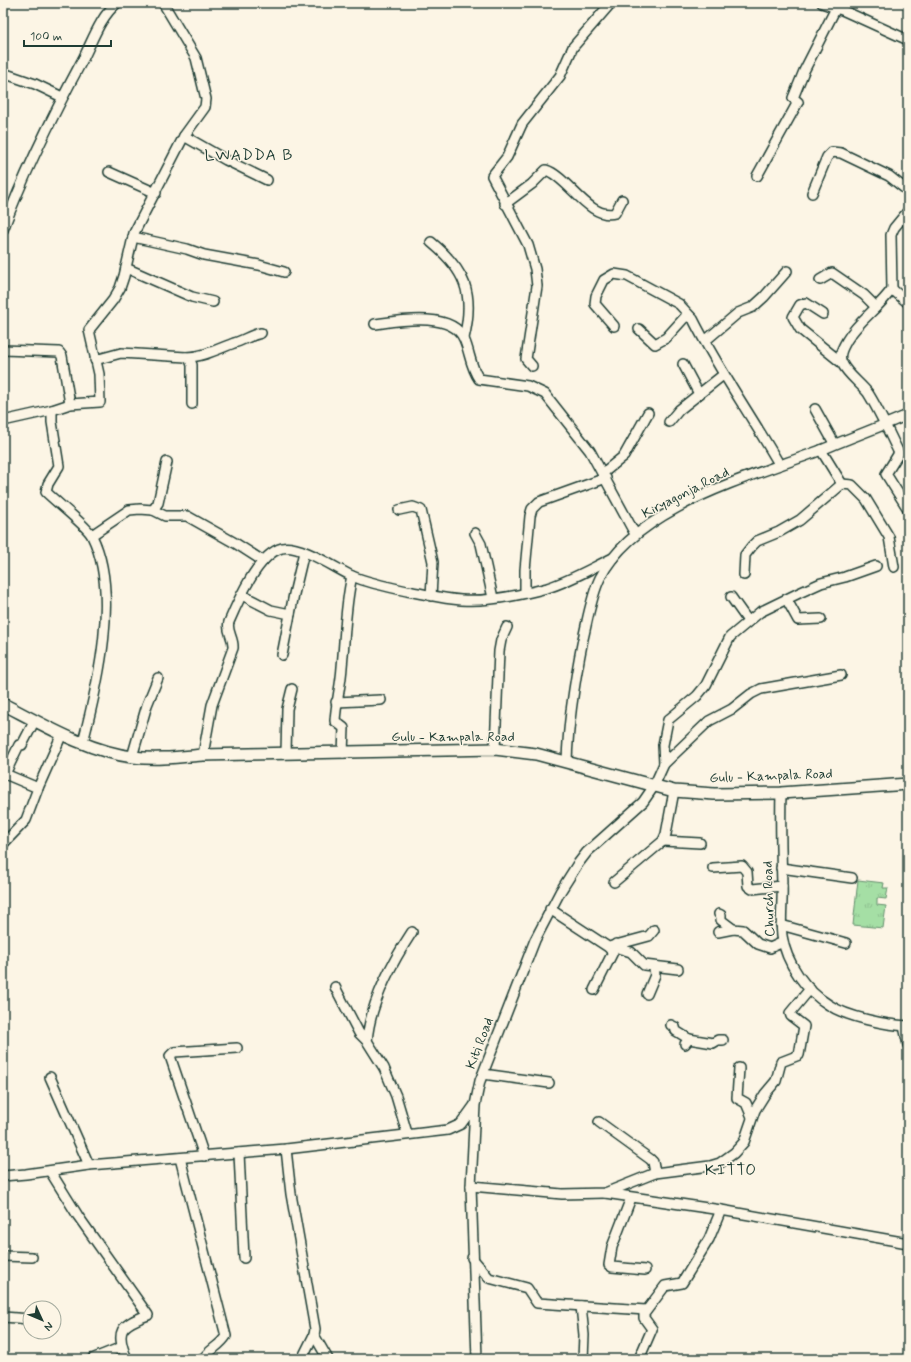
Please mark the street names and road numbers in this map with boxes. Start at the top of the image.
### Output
street label: Kiryagonja Road [639,463,732,523]
street label: Gulu - Kampala Road [391,728,515,746]
street label: Gulu - Kampala Road [709,765,833,787]
street label: Church Road [759,861,779,937]
street label: Kiti Road [462,1015,498,1072]

